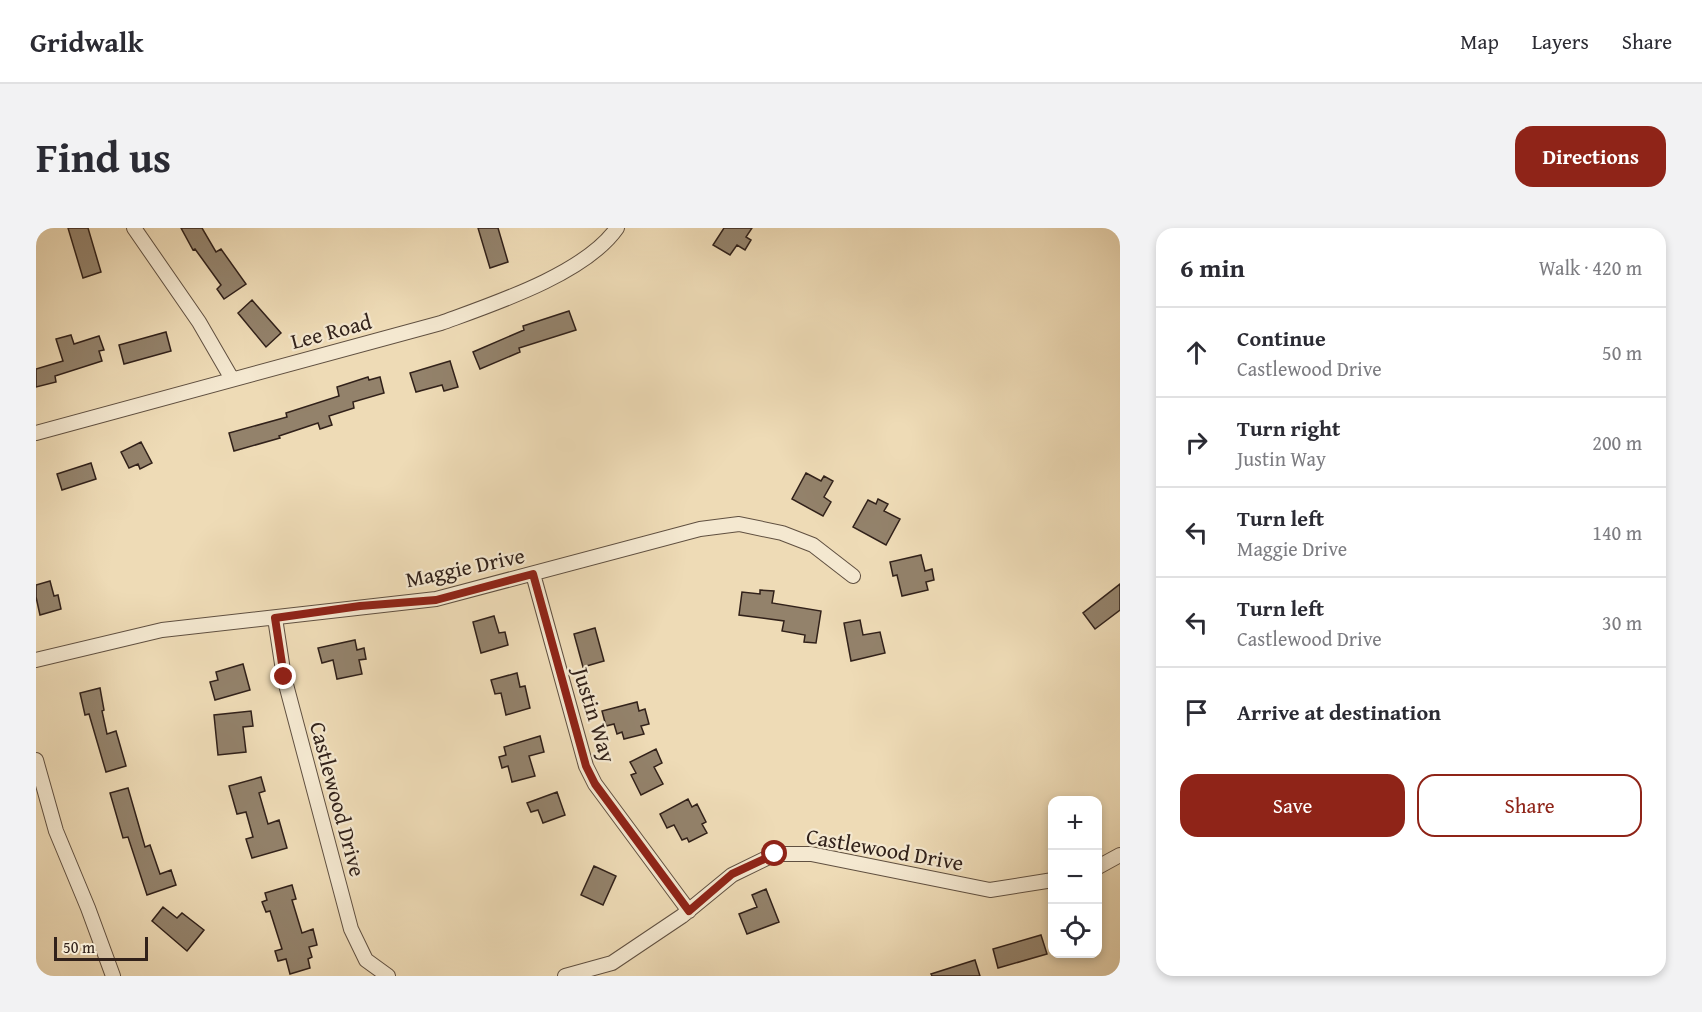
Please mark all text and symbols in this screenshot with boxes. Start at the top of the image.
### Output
text: Gridwalk [30,21,143,62]
text: Map [1460,26,1499,57]
text: Layers [1532,26,1589,57]
text: Share [1622,26,1672,57]
text: Find us [36,126,171,187]
button: Directions [1515,126,1666,187]
text: 6 min [1180,248,1245,287]
text: Walk · 420 m [1539,253,1642,282]
street label: Lee Road [287,305,375,357]
text: Continue [1237,322,1326,354]
icon: ahead [1180,336,1213,369]
text: 50 m [1602,338,1642,367]
text: Castlewood Drive [1237,354,1382,383]
text: Turn right [1237,412,1340,444]
icon: right [1180,426,1213,459]
text: 200 m [1592,428,1642,457]
text: Justin Way [1237,444,1326,473]
text: Turn left [1237,502,1324,534]
icon: left [1180,516,1213,549]
text: 140 m [1592,518,1642,547]
text: Maggie Drive [1237,534,1347,563]
street label: Maggie Drive [402,539,528,595]
text: Turn left [1237,592,1324,624]
icon: left [1180,606,1213,639]
text: 30 m [1602,608,1642,637]
text: Castlewood Drive [1237,624,1382,653]
street label: Justin Way [565,661,625,767]
route end [270,663,296,689]
icon: arrive [1180,696,1213,729]
text: Arrive at destination [1237,696,1441,728]
street label: Castlewood Drive [302,718,374,880]
button: Save [1180,774,1405,837]
button: Share [1417,774,1642,837]
map controls [1048,796,1102,958]
button: + [1048,796,1102,850]
street label: Castlewood Drive [804,819,966,879]
route start [761,840,787,866]
button: − [1048,850,1102,904]
button: locate [1048,904,1102,958]
scale bar [54,934,148,962]
text: 50 m [63,935,95,959]

